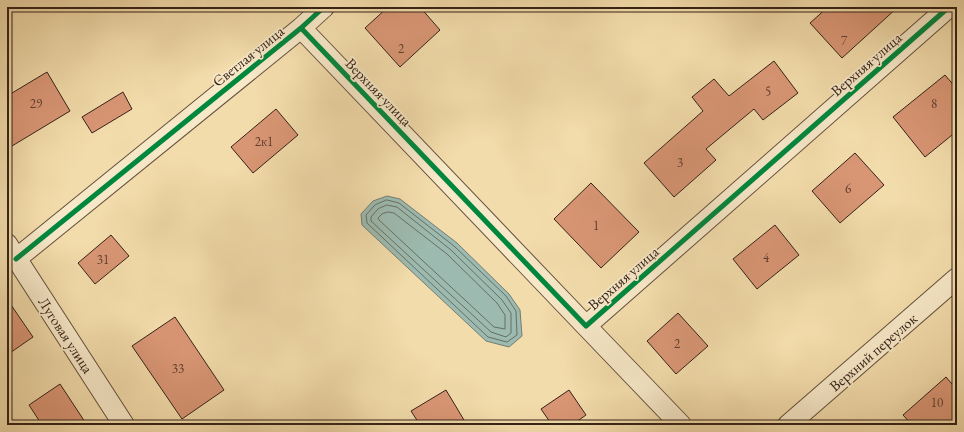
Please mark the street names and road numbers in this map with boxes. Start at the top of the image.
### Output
street label: Светлая улица [208,21,288,91]
street label: Верхняя улица [827,28,905,100]
street label: Верхняя улица [342,54,416,130]
street label: Верхняя улица [584,242,662,314]
street label: Луговая улица [34,293,98,377]
street label: Верхний переулок [825,309,921,395]

